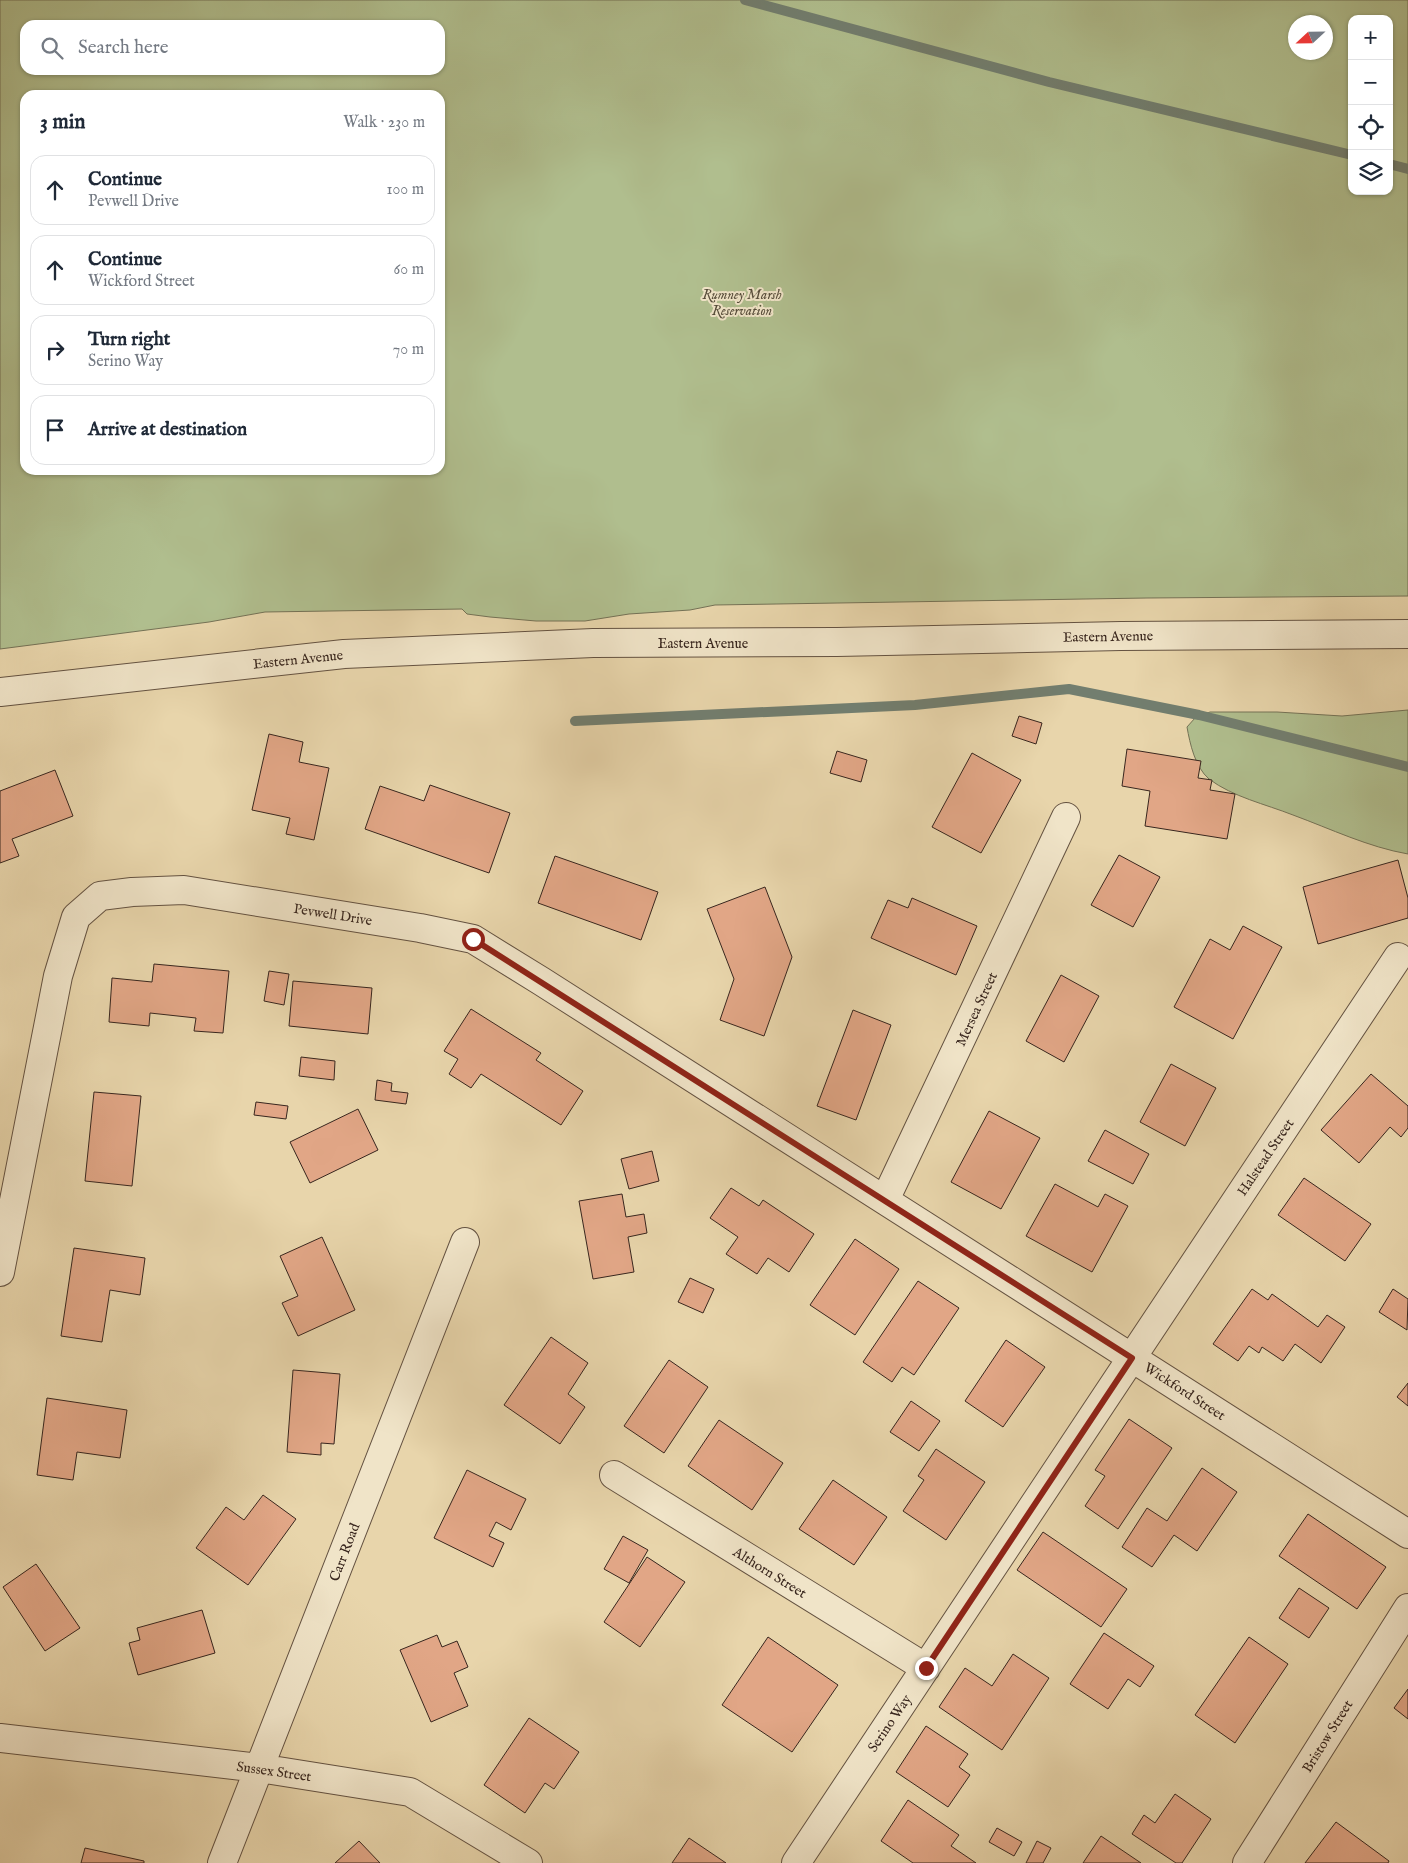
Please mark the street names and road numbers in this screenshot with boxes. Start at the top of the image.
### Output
street label: Eastern Avenue [1063,627,1154,647]
street label: Eastern Avenue [658,635,749,653]
street label: Eastern Avenue [252,646,345,674]
street label: Pevwell Drive [292,900,374,930]
street label: Mersea Street [952,969,1002,1049]
street label: Halstead Street [1233,1115,1298,1200]
street label: Wickford Street [1140,1359,1229,1425]
street label: Carr Road [326,1520,364,1584]
street label: Althorn Street [728,1543,810,1603]
street label: Serino Way [864,1691,916,1756]
street label: Bristow Street [1298,1697,1357,1776]
street label: Sussex Street [235,1758,313,1786]

